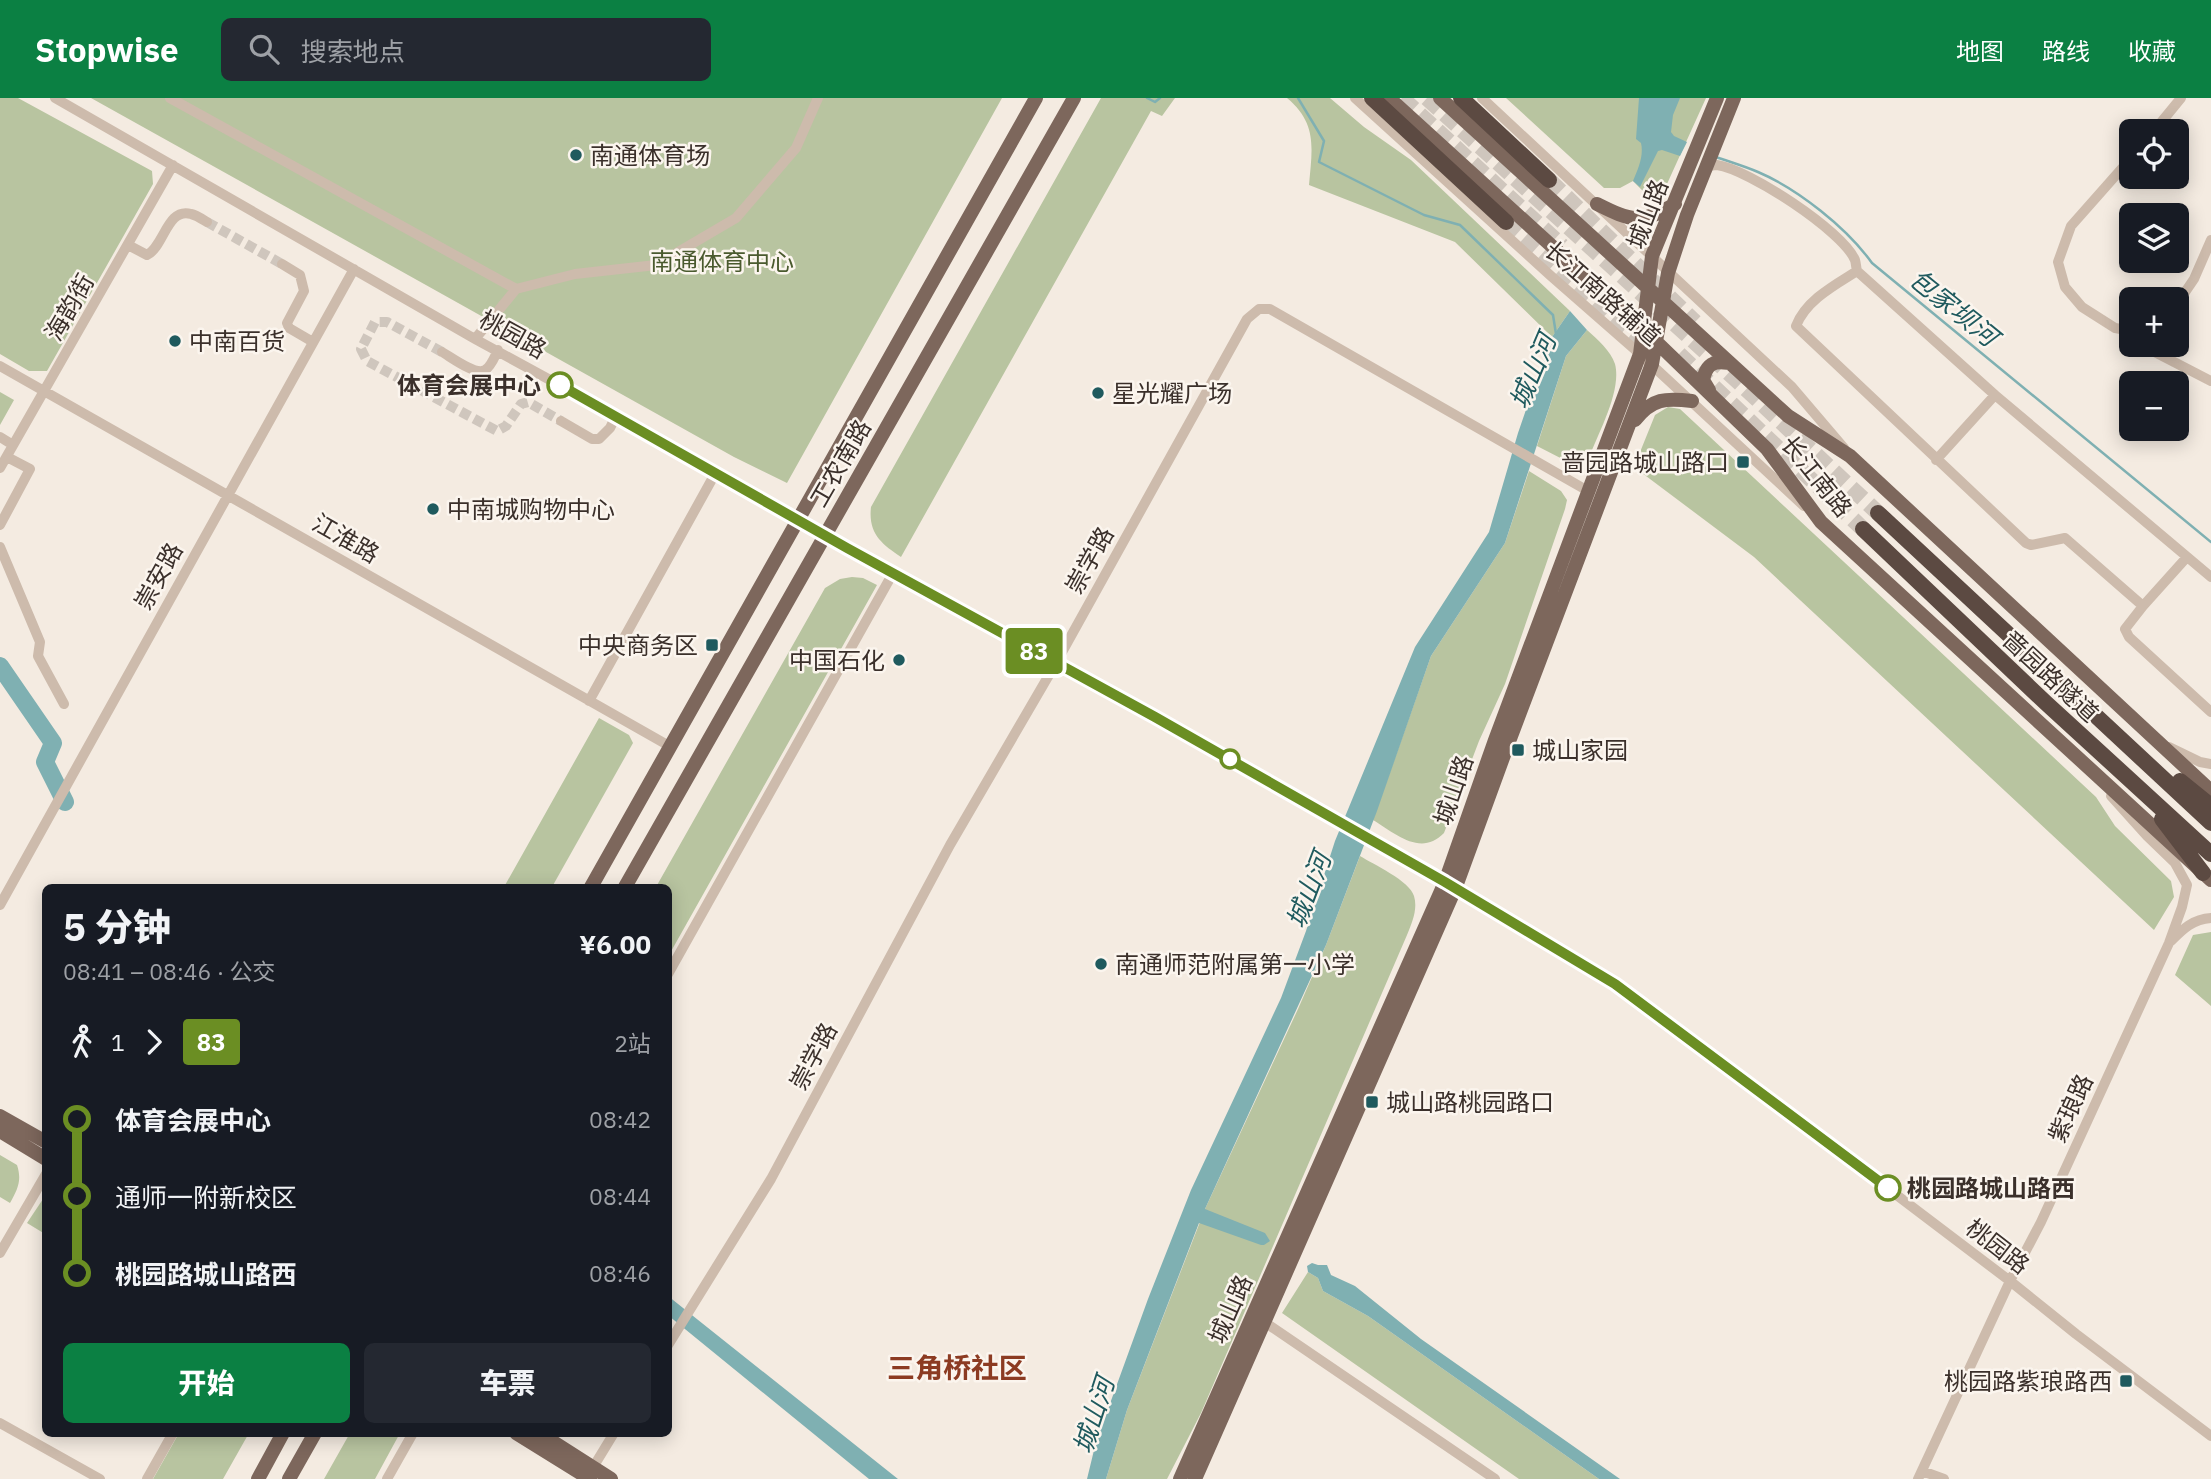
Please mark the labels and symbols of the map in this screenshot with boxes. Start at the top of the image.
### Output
place label: 南通体育场 [590,139,710,171]
marker: 南通体育场 [568,147,584,163]
street label: 城山路 [1619,175,1675,253]
street label: 长江南路辅道 [1538,234,1668,352]
park label: 南通体育中心 [650,245,794,277]
water label: 包家坝河 [1903,261,2009,356]
street label: 海韵街 [37,268,101,346]
street label: 桃园路 [474,303,552,365]
water label: 城山河 [1501,324,1565,414]
place label: 中南百货 [189,325,285,357]
marker: 中南百货 [167,333,183,349]
place label: 体育会展中心 [397,369,541,401]
marker: 体育会展中心 [547,372,573,398]
place label: 星光耀广场 [1112,377,1232,409]
marker: 星光耀广场 [1090,385,1106,401]
street label: 工农南路 [802,413,878,513]
street label: 长江南路 [1774,429,1860,523]
place label: 啬园路城山路口 [1561,446,1729,478]
marker: 啬园路城山路口 [1735,454,1751,470]
place label: 中南城购物中心 [447,493,615,525]
marker: 中南城购物中心 [425,501,441,517]
street label: 江淮路 [307,506,385,570]
street label: 崇学路 [1058,521,1120,599]
street label: 崇安路 [127,537,189,615]
street label: 啬园路隧道 [1996,623,2106,729]
line badge: 83 [1002,628,1066,674]
place label: 中央商务区 [578,629,698,661]
marker: 中央商务区 [704,637,720,653]
place label: 中国石化 [789,644,885,676]
marker: 中国石化 [891,652,907,668]
place label: 城山家园 [1532,734,1628,766]
marker: 城山家园 [1510,742,1526,758]
unlabelled marker [1220,749,1240,769]
street label: 城山路 [1426,751,1480,829]
water label: 城山河 [1278,843,1340,933]
place label: 南通师范附属第一小学 [1115,948,1355,980]
marker: 南通师范附属第一小学 [1093,956,1109,972]
street label: 崇学路 [782,1017,844,1095]
street label: 紫琅路 [2040,1069,2100,1147]
place label: 城山路桃园路口 [1386,1086,1554,1118]
marker: 城山路桃园路口 [1364,1094,1380,1110]
place label: 桃园路城山路西 [1907,1172,2075,1204]
marker: 桃园路城山路西 [1875,1175,1901,1201]
street label: 桃园路 [1960,1211,2036,1281]
street label: 城山路 [1201,1270,1259,1348]
district label: 三角桥社区 [887,1349,1027,1386]
place label: 桃园路紫琅路西 [1944,1365,2112,1397]
water label: 城山河 [1065,1368,1123,1457]
marker: 桃园路紫琅路西 [2118,1373,2134,1389]

